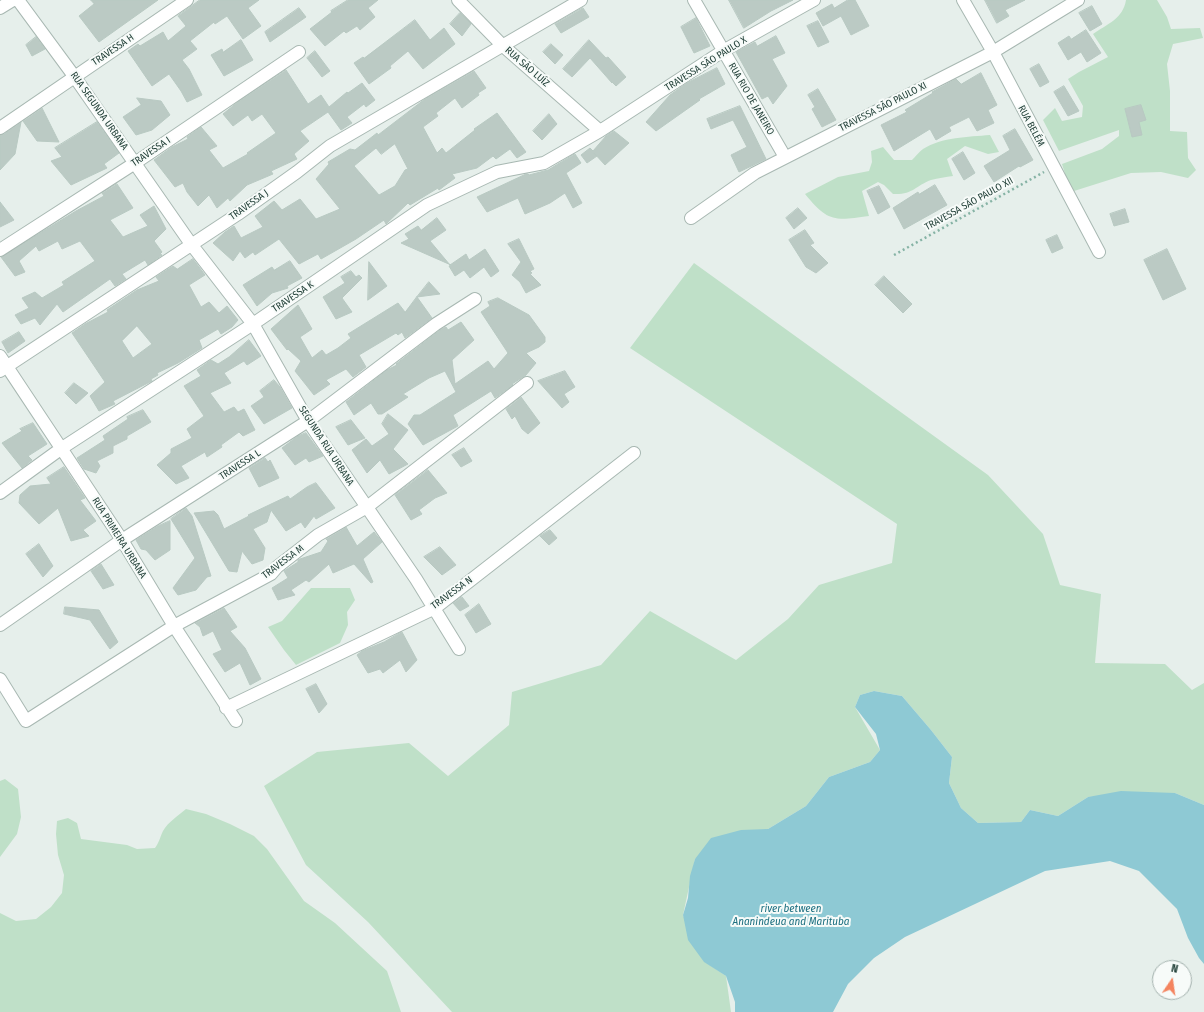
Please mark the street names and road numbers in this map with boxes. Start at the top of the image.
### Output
street label: TRAVESSA H [90,32,136,68]
street label: TRAVESSA SÃO PAULO X [663,34,749,94]
street label: RUA SÃO LUÍZ [502,44,552,90]
street label: RUA RIO DE JANEIRO [725,61,777,137]
street label: RUA SEGUNDA URBANA [68,70,130,152]
street label: TRAVESSA SÃO PAULO XI [837,80,929,134]
street label: RUA BELÉM [1015,103,1047,149]
street label: TRAVESSA I [129,134,173,170]
street label: TRAVESSA SÃO PAULO XII [923,175,1015,233]
street label: TRAVESSA J [227,187,271,223]
street label: TRAVESSA K [270,279,316,315]
street label: SEGUNDA RUA URBANA [296,404,356,488]
street label: TRAVESSA L [217,447,263,483]
street label: RUA PRIMEIRA URBANA [89,495,149,581]
street label: TRAVESSA M [260,542,306,582]
street label: TRAVESSA N [429,574,475,612]

